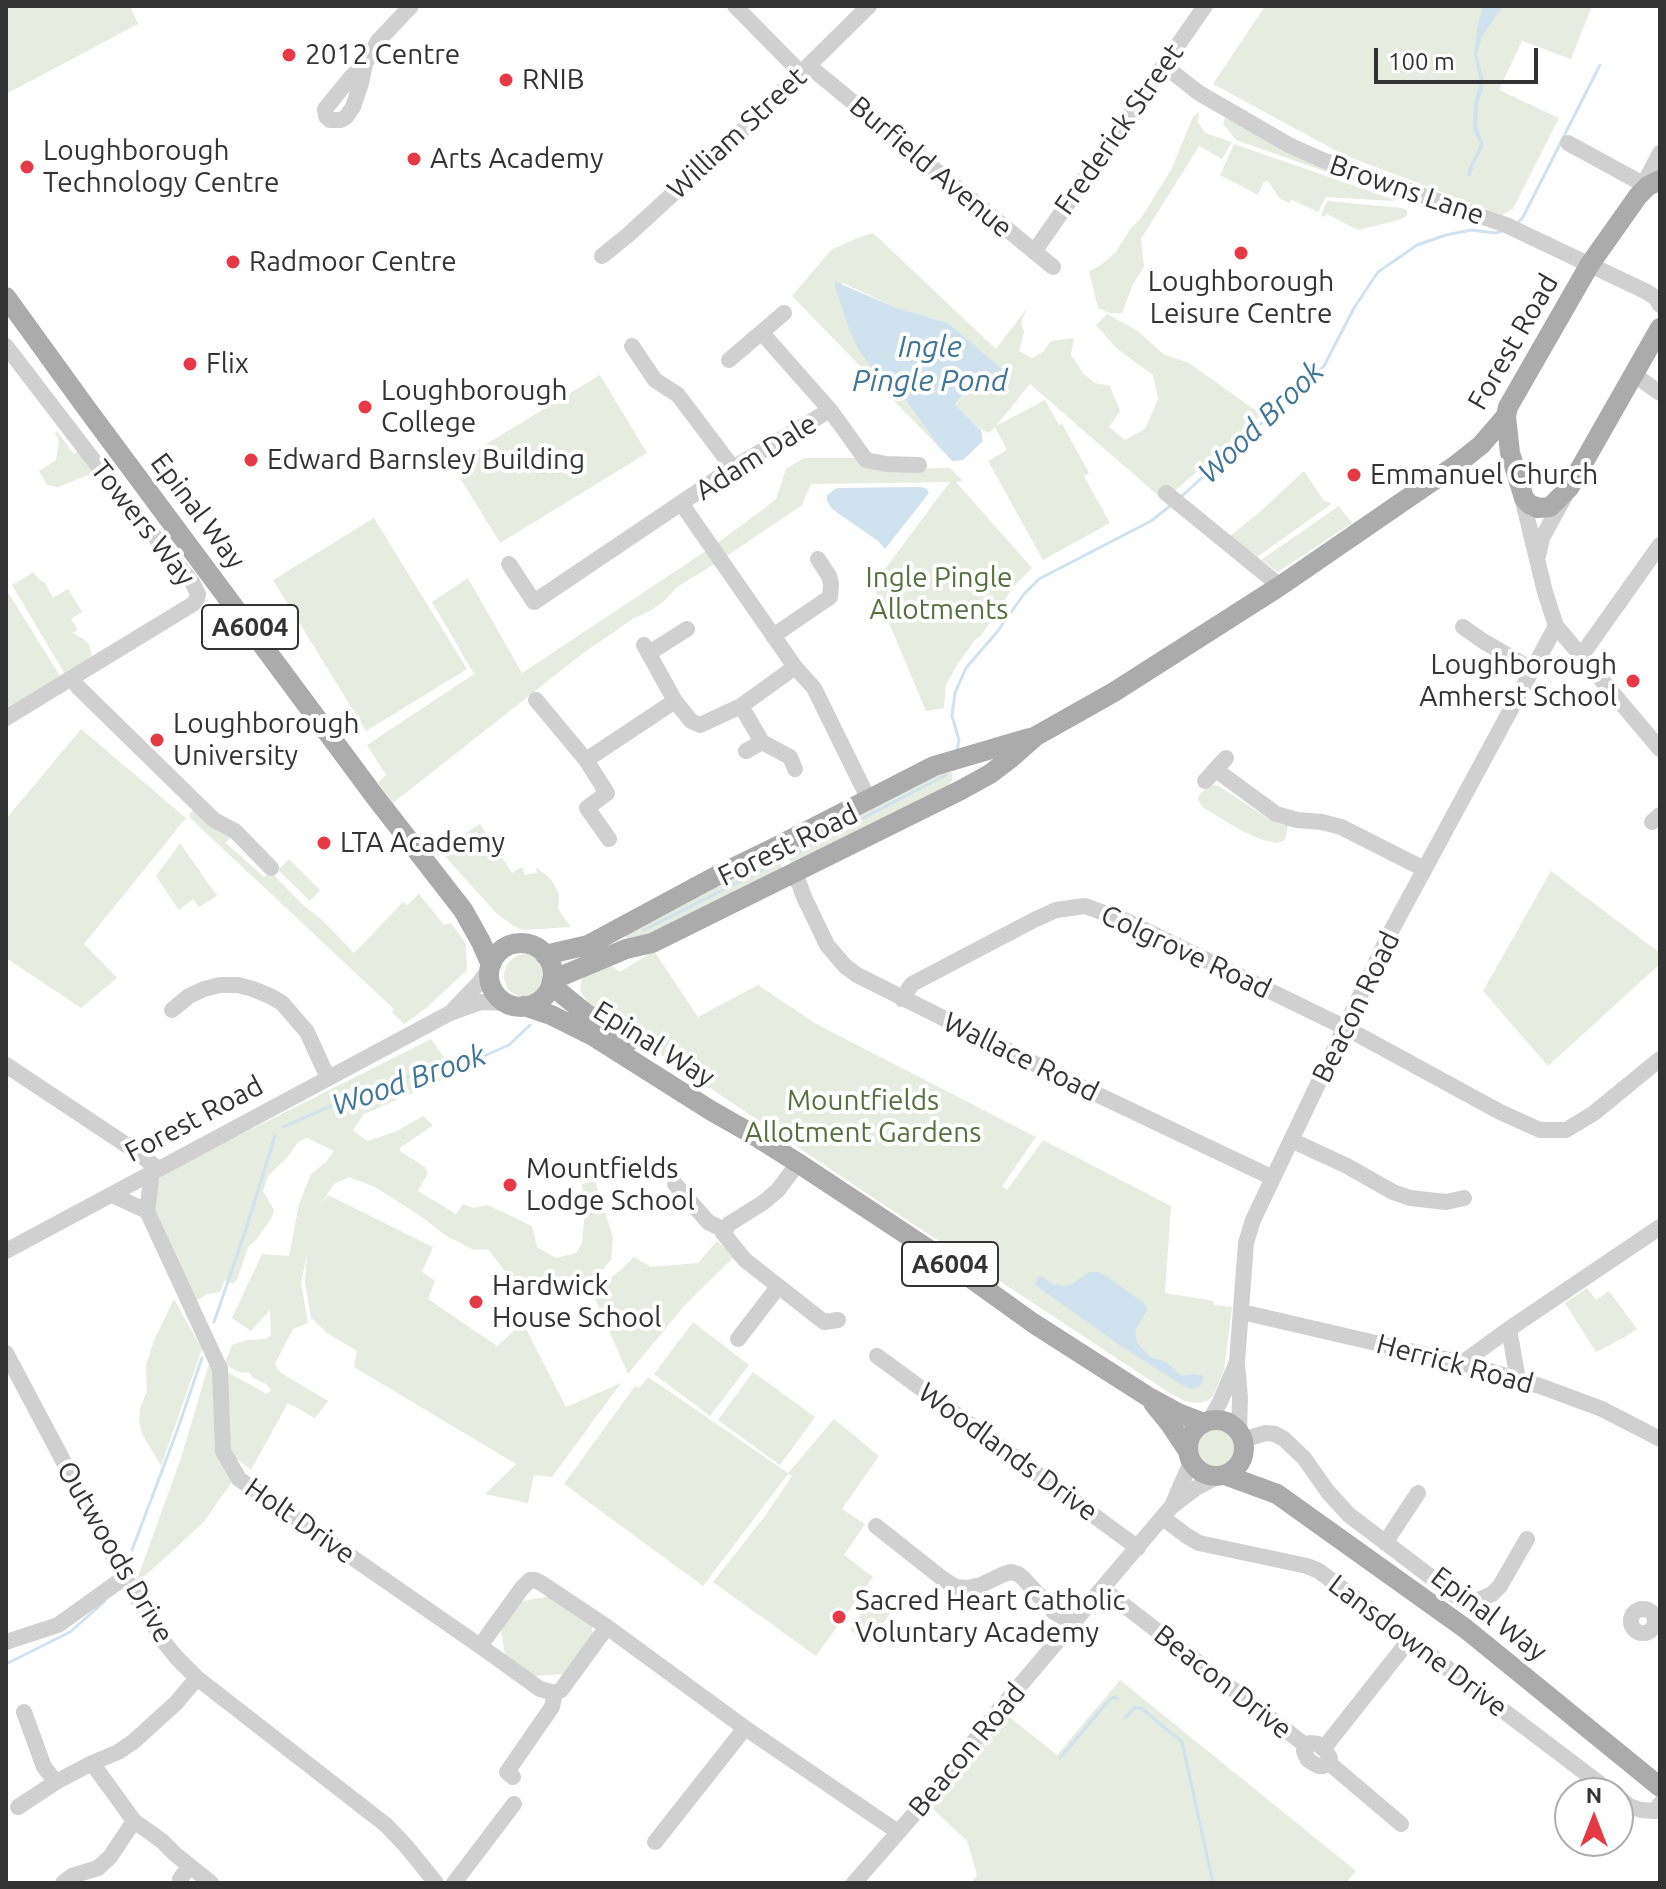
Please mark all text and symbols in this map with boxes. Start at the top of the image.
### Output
scale bar [1378,32,1542,82]
street label: Frederick Street [1048,37,1190,221]
place label: 2012 Centre [305,38,460,72]
marker: 2012 Centre [280,46,298,64]
text: 100 m [1388,48,1455,75]
street label: William Street [660,60,814,206]
place label: RNIB [522,63,584,97]
marker: RNIB [497,71,515,89]
street label: Burfield Avenue [843,89,1019,245]
place label: Loughborough Technology Centre [43,134,279,200]
place label: Arts Academy [430,142,603,176]
street label: Browns Lane [1325,148,1489,232]
marker: Arts Academy [405,150,423,168]
marker: Loughborough Technology Centre [18,158,36,176]
marker: Loughborough Leisure Centre [1232,244,1250,262]
place label: Radmoor Centre [249,245,457,279]
marker: Radmoor Centre [224,253,242,271]
place label: Loughborough Leisure Centre [1148,265,1334,331]
street label: Forest Road [1461,268,1565,416]
water label: Ingle Pingle Pond [852,329,1008,400]
place label: Flix [206,347,249,381]
water label: Wood Brook [1191,353,1331,491]
marker: Flix [181,355,199,373]
place label: Loughborough College [381,374,568,440]
marker: Loughborough College [356,398,374,416]
street label: Adam Dale [689,407,823,507]
place label: Edward Barnsley Building [267,443,585,477]
street label: Epinal Way [144,446,252,576]
marker: Edward Barnsley Building [242,451,260,469]
street label: Towers Way [84,454,202,592]
place label: Emmanuel Church [1370,458,1598,492]
marker: Emmanuel Church [1345,466,1363,484]
park label: Ingle Pingle Allotments [866,561,1012,627]
road number: A6004 [202,605,298,649]
place label: Loughborough Amherst School [1419,648,1617,714]
marker: Loughborough Amherst School [1624,672,1642,690]
place label: Loughborough University [173,707,360,773]
marker: Loughborough University [148,731,166,749]
street label: Forest Road [713,797,863,893]
place label: LTA Academy [340,826,505,860]
marker: LTA Academy [315,834,333,852]
street label: Colgrove Road [1096,898,1276,1006]
street label: Beacon Road [1305,926,1407,1088]
street label: Epinal Way [587,994,721,1094]
street label: Wallace Road [938,1005,1104,1109]
water label: Wood Brook [327,1037,491,1123]
street label: Forest Road [119,1069,269,1169]
park label: Mountfields Allotment Gardens [745,1084,981,1150]
place label: Mountfields Lodge School [526,1152,695,1218]
marker: Mountfields Lodge School [501,1176,519,1194]
road number: A6004 [902,1242,998,1286]
place label: Hardwick House School [492,1269,662,1335]
marker: Hardwick House School [467,1293,485,1311]
street label: Herrick Road [1373,1327,1537,1401]
street label: Woodlands Drive [912,1376,1104,1528]
street label: Outwoods Drive [49,1455,181,1649]
street label: Holt Drive [238,1471,362,1571]
street label: Epinal Way [1424,1560,1554,1668]
street label: Lansdowne Drive [1322,1568,1514,1724]
place label: Sacred Heart Catholic Voluntary Academy [855,1584,1125,1650]
marker: Sacred Heart Catholic Voluntary Academy [830,1608,848,1626]
street label: Beacon Drive [1147,1618,1299,1746]
street label: Beacon Road [901,1676,1033,1824]
north arrow [1554,1777,1634,1857]
text: N [1586,1782,1602,1807]

